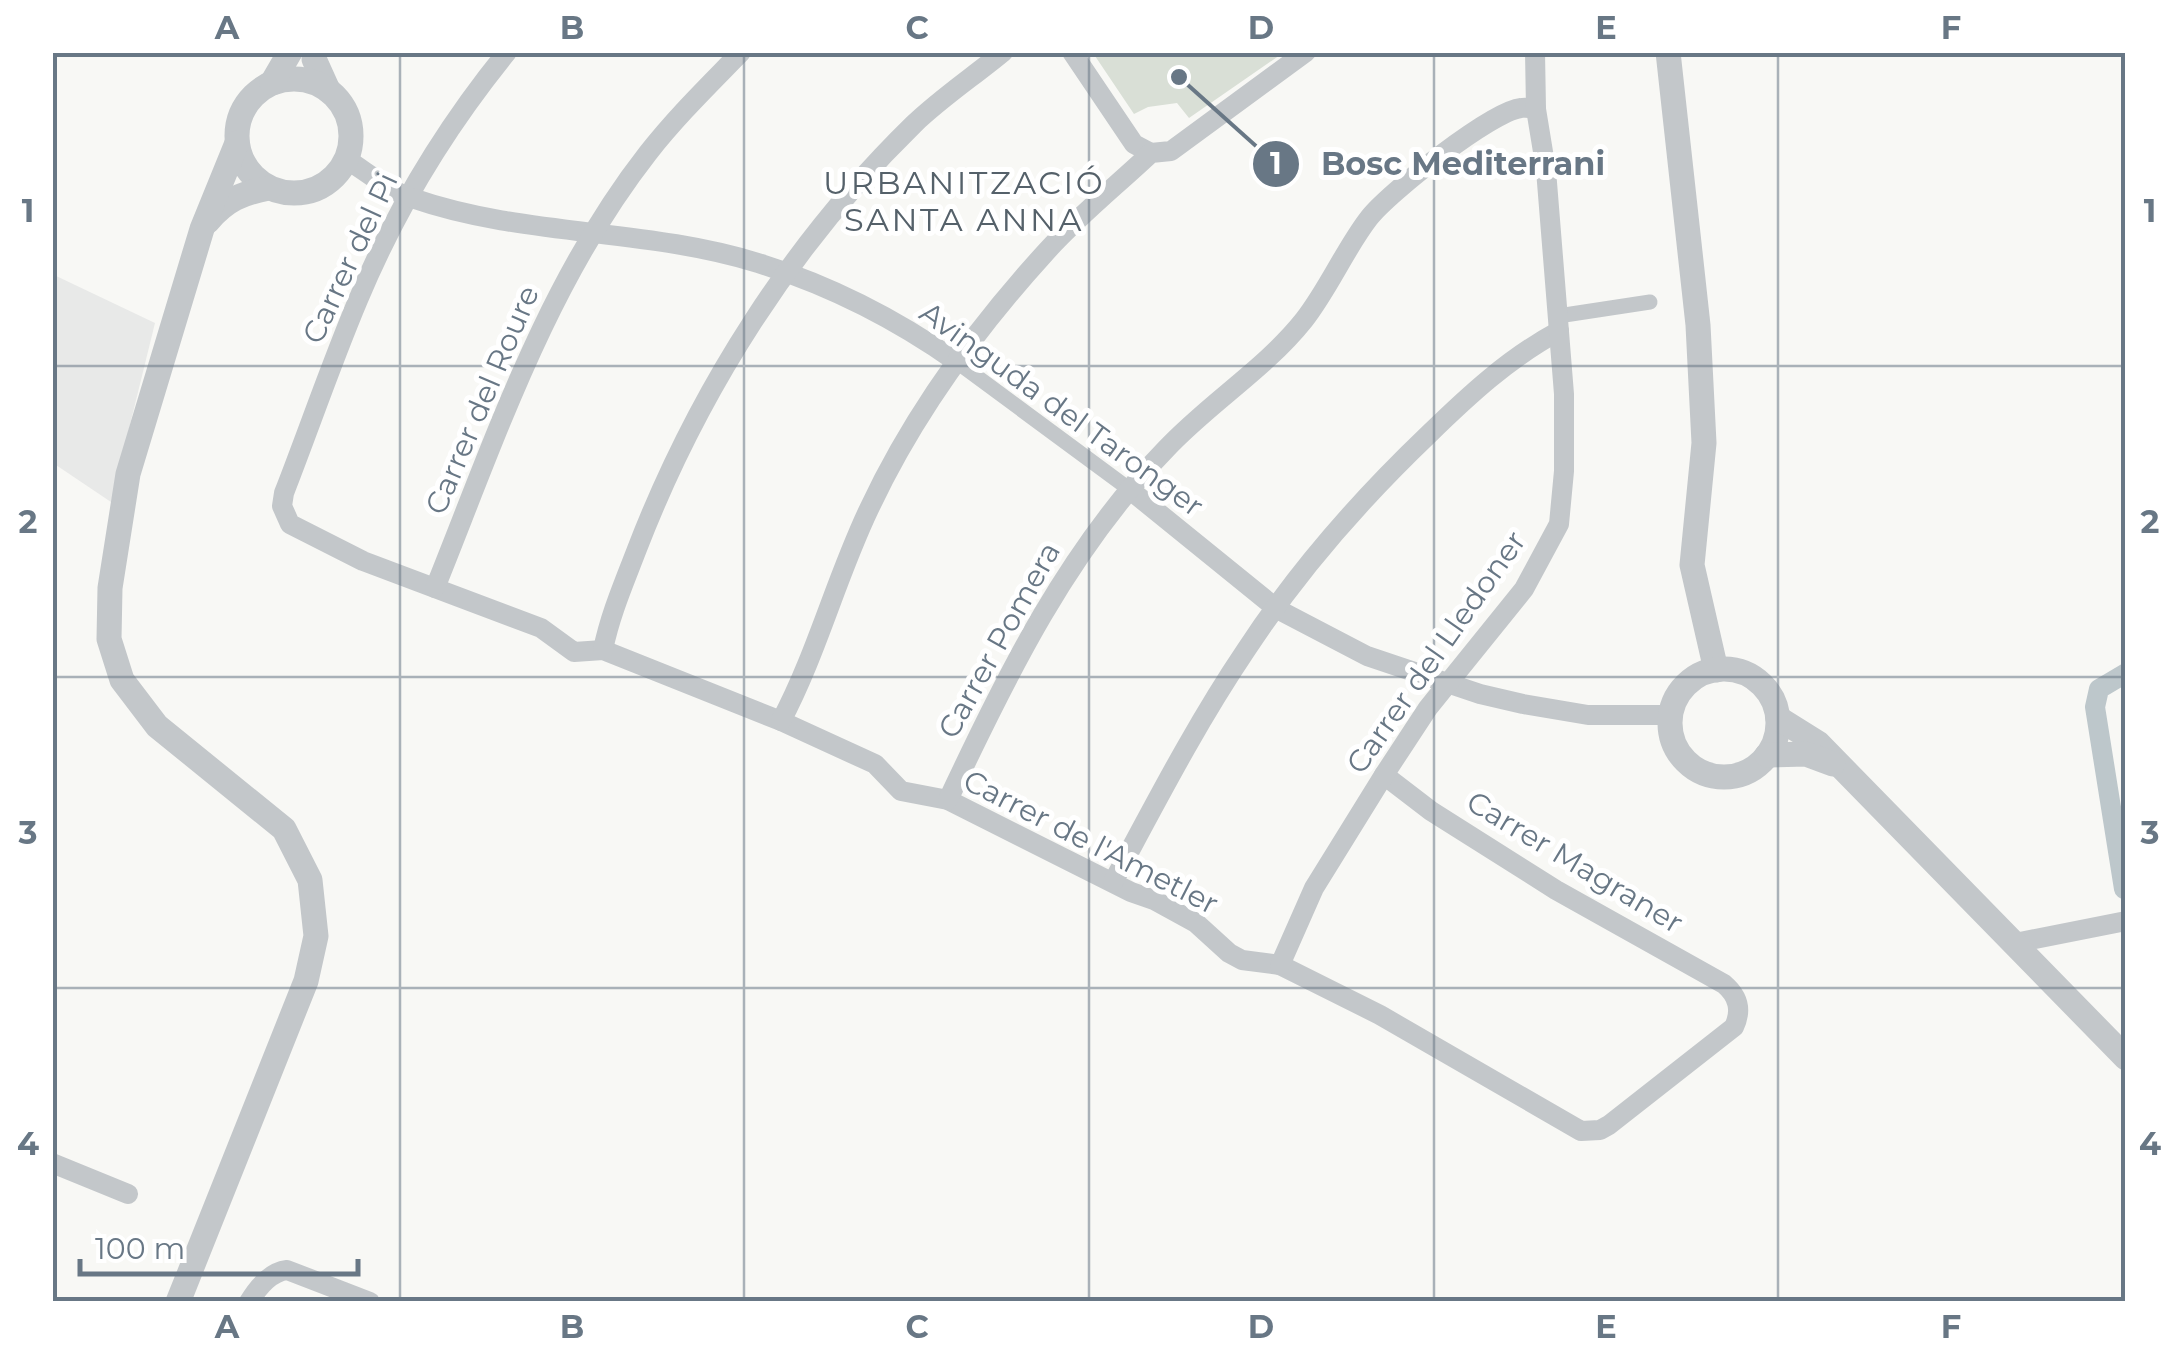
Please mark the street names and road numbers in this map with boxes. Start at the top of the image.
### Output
street label: Carrer del Pi [294,167,406,349]
street label: Carrer del Roure [417,280,547,520]
street label: Avinguda del Taronger [913,294,1211,524]
street label: Carrer del Lledoner [1338,523,1534,781]
street label: Carrer Pomera [930,535,1068,745]
street label: Carrer de l'Ametler [957,762,1225,922]
street label: Carrer Magraner [1460,783,1690,941]

